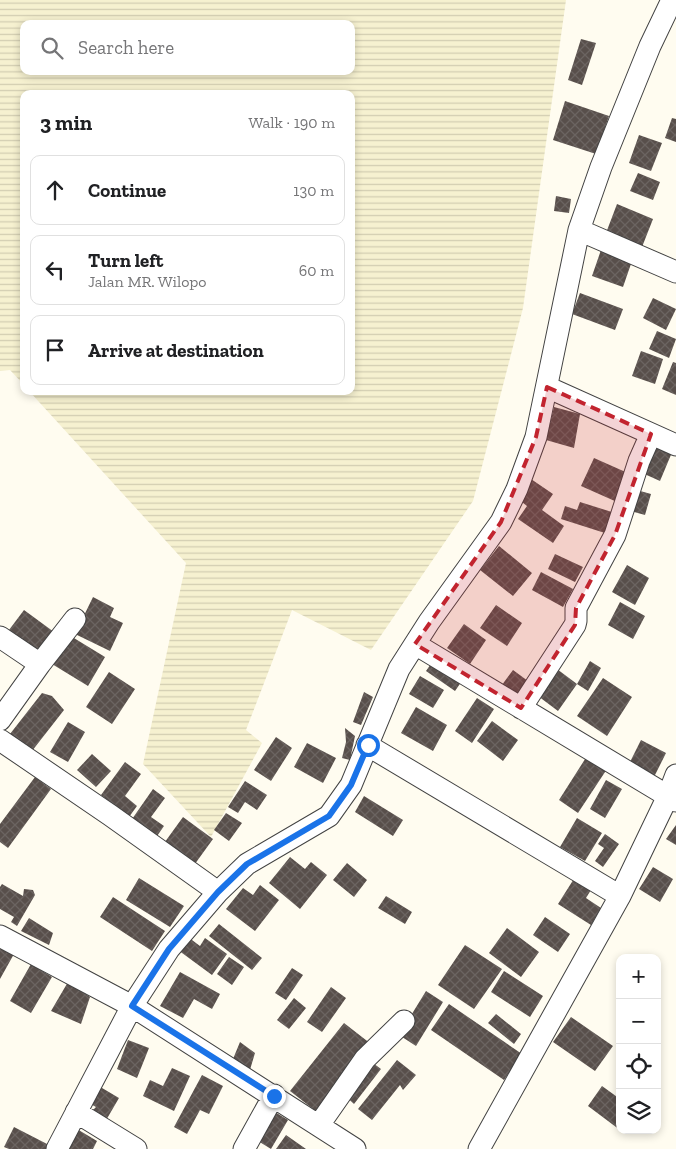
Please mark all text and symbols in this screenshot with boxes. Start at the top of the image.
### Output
search box [20,20,355,75]
icon: search [38,34,66,62]
text: Search here [78,36,174,59]
text: 3 min [40,110,92,135]
text: Walk · 190 m [248,113,335,132]
icon: ahead [41,176,69,204]
text: Continue [88,179,166,202]
text: 130 m [293,181,334,200]
text: Turn left [88,249,163,272]
icon: left [41,256,69,284]
text: 60 m [299,261,334,280]
text: Jalan MR. Wilopo [88,272,206,291]
icon: arrive [41,336,69,364]
text: Arrive at destination [88,339,264,362]
route start [357,734,380,757]
map controls [616,954,661,1134]
button: + [616,954,661,999]
button: − [616,999,661,1044]
button: locate [616,1044,661,1089]
route end [263,1085,286,1108]
button: layers [616,1089,661,1134]

